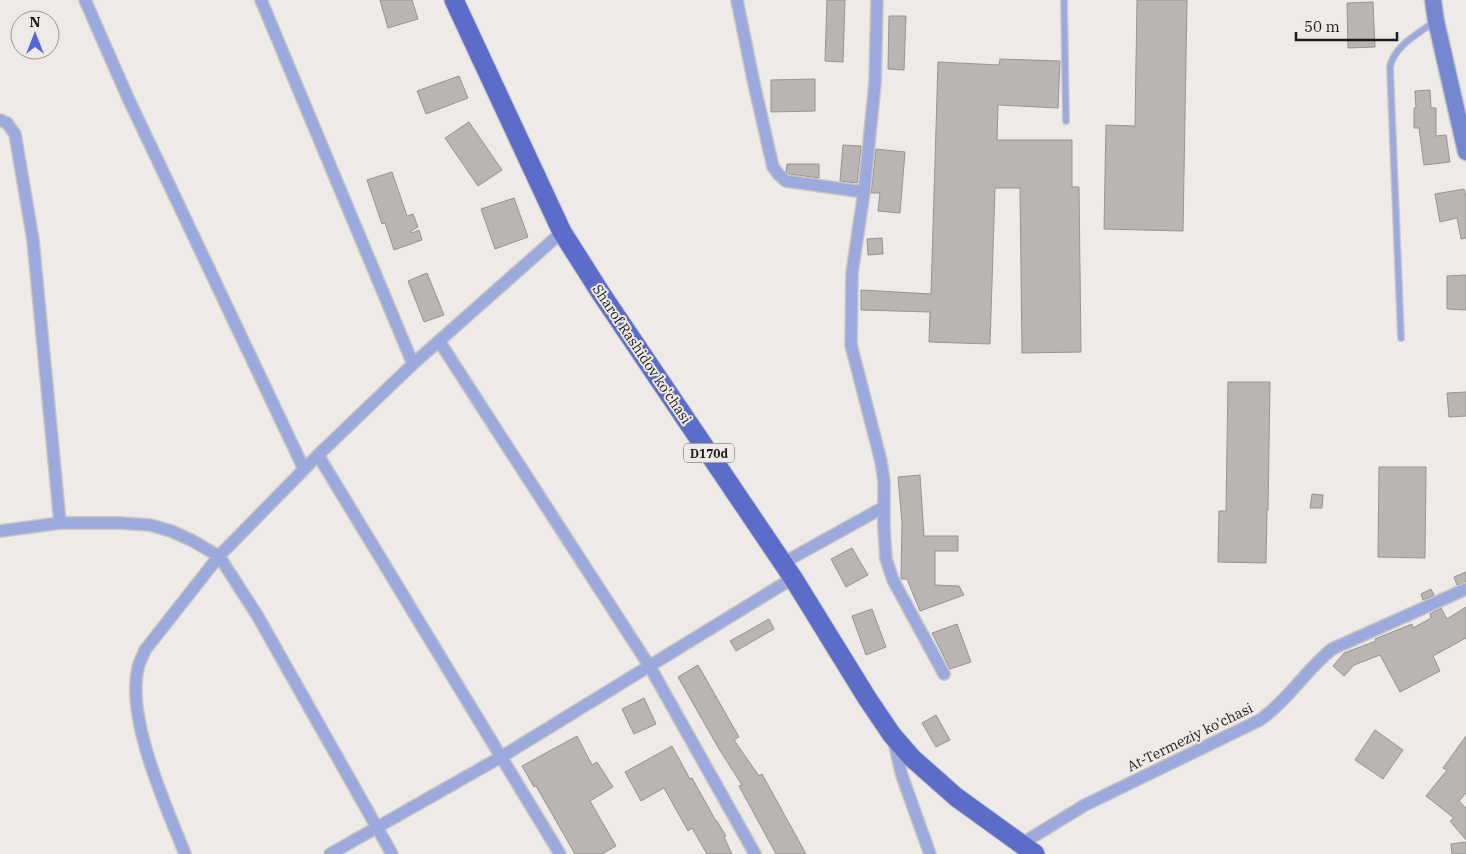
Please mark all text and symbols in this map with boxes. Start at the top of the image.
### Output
north arrow [10,10,60,60]
scale bar [1296,10,1397,42]
text: N [29,13,41,31]
text: 50 m [1304,17,1340,36]
street label: Sharof Rashidov ko'chasi [589,281,695,427]
road number: D170d [684,443,734,462]
street label: At-Termeziy ko'chasi [1124,699,1256,775]

